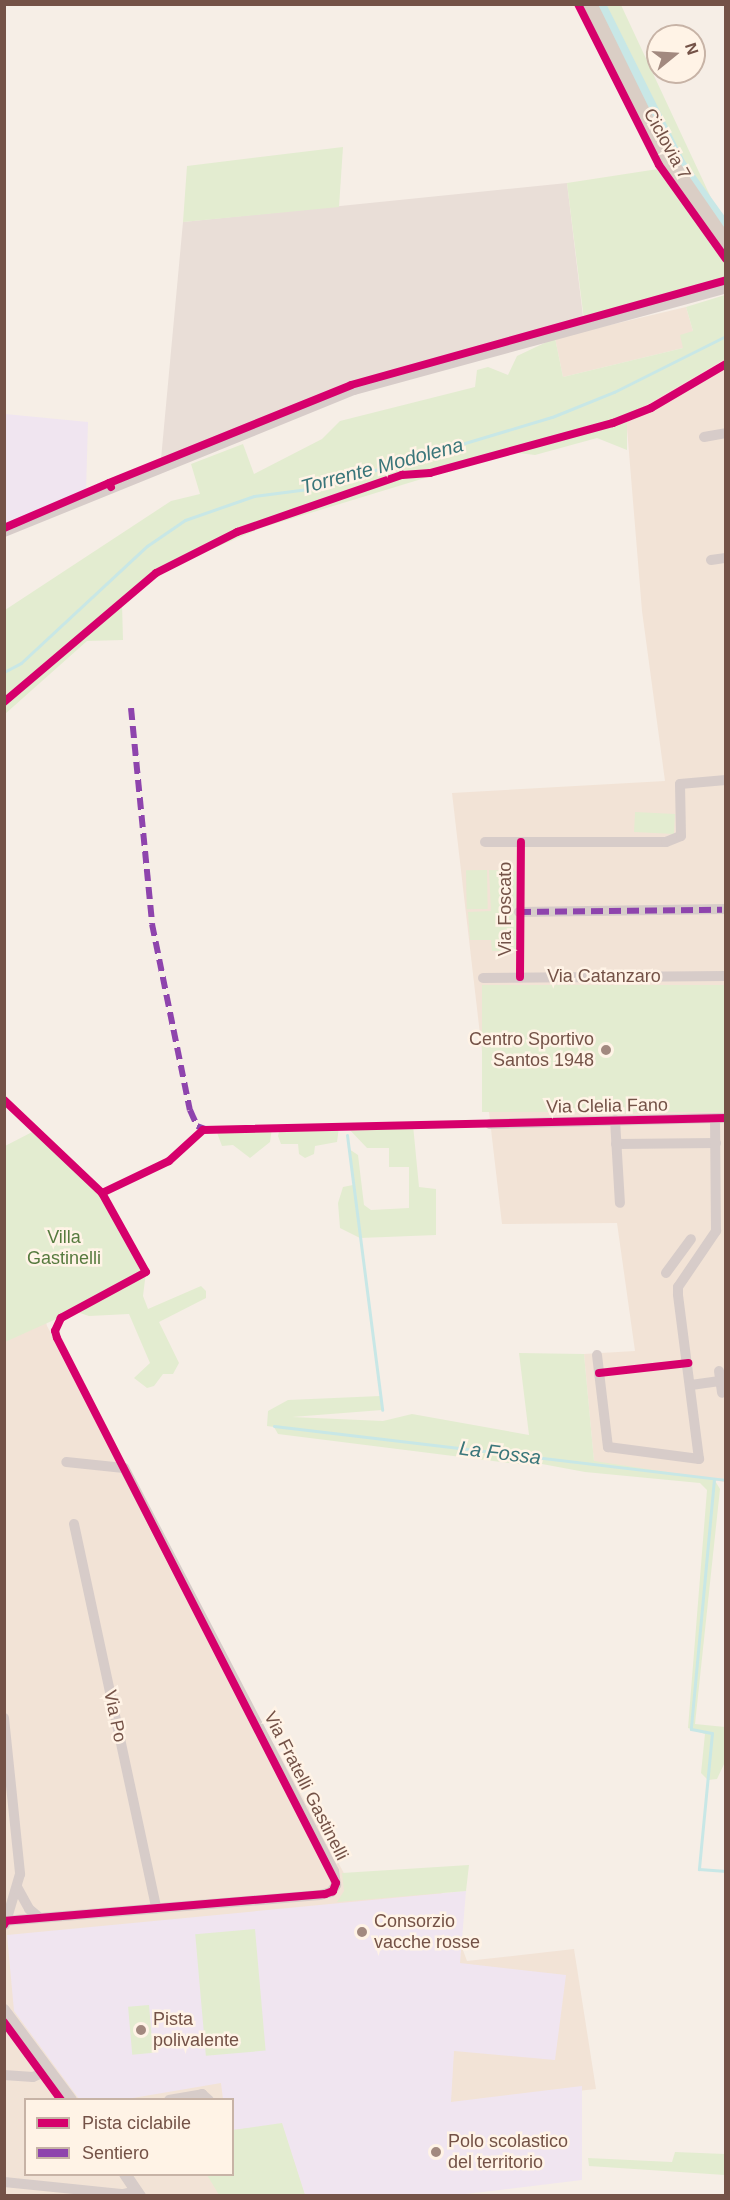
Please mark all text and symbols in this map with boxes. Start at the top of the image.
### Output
north arrow [646,24,706,84]
text: N [682,41,702,57]
street label: Ciclovia 7 [639,105,695,183]
water label: Torrente Modolena [298,433,466,499]
street label: Via Foscato [494,862,516,956]
street label: Via Catanzaro [547,965,661,987]
place label: Centro Sportivo Santos 1948 [469,1029,594,1072]
marker: Centro Sportivo Santos 1948 [599,1043,613,1057]
street label: Via Clelia Fano [546,1094,668,1118]
park label: Villa Gastinelli [27,1227,101,1270]
water label: La Fossa [458,1436,542,1470]
street label: Via Po [99,1688,131,1744]
street label: Via Fratelli Gastinelli [259,1708,353,1864]
place label: Consorzio vacche rosse [374,1911,480,1954]
marker: Consorzio vacche rosse [355,1925,369,1939]
place label: Pista polivalente [153,2009,239,2052]
marker: Pista polivalente [134,2023,148,2037]
legend [24,2098,234,2176]
text: Pista ciclabile [82,2113,191,2133]
place label: Polo scolastico del territorio [448,2131,568,2174]
text: Sentiero [82,2143,149,2163]
marker: Polo scolastico del territorio [429,2145,443,2159]

